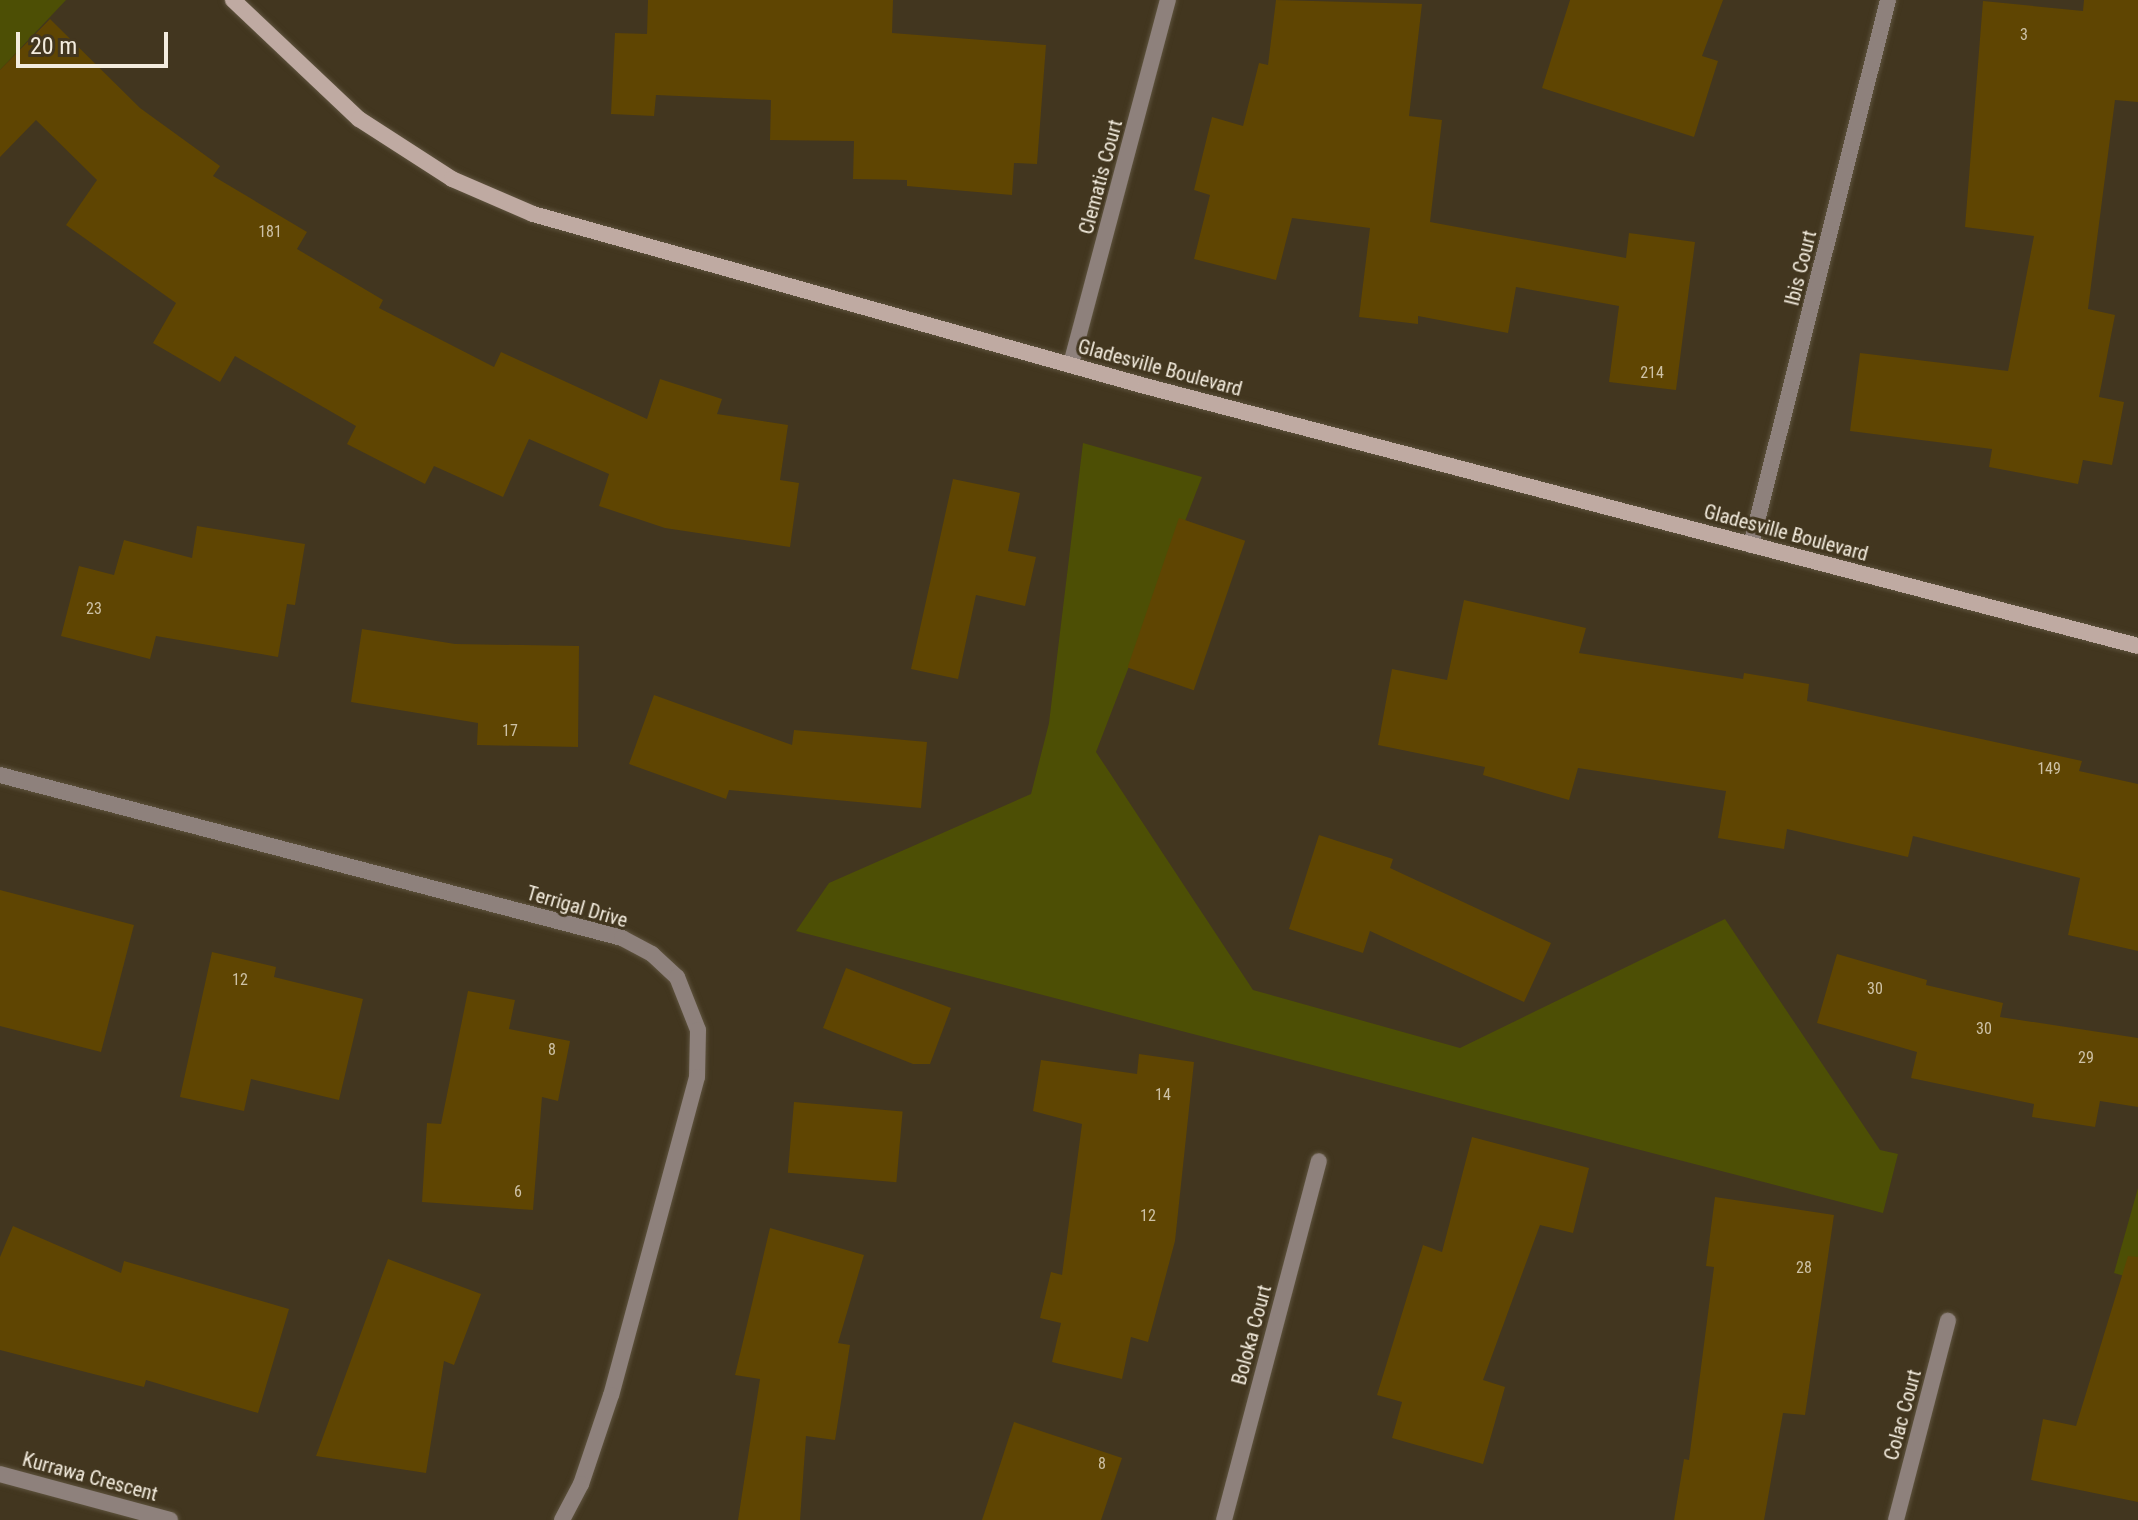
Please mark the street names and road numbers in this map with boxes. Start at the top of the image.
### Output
street label: Clematis Court [1074,117,1128,237]
street label: Ibis Court [1780,228,1822,308]
street label: Gladesville Boulevard [1075,335,1245,401]
street label: Gladesville Boulevard [1701,500,1871,566]
street label: Terrigal Drive [524,881,630,933]
street label: Boloka Court [1227,1282,1277,1388]
street label: Colac Court [1879,1367,1927,1463]
street label: Kurrawa Crescent [20,1447,160,1507]

